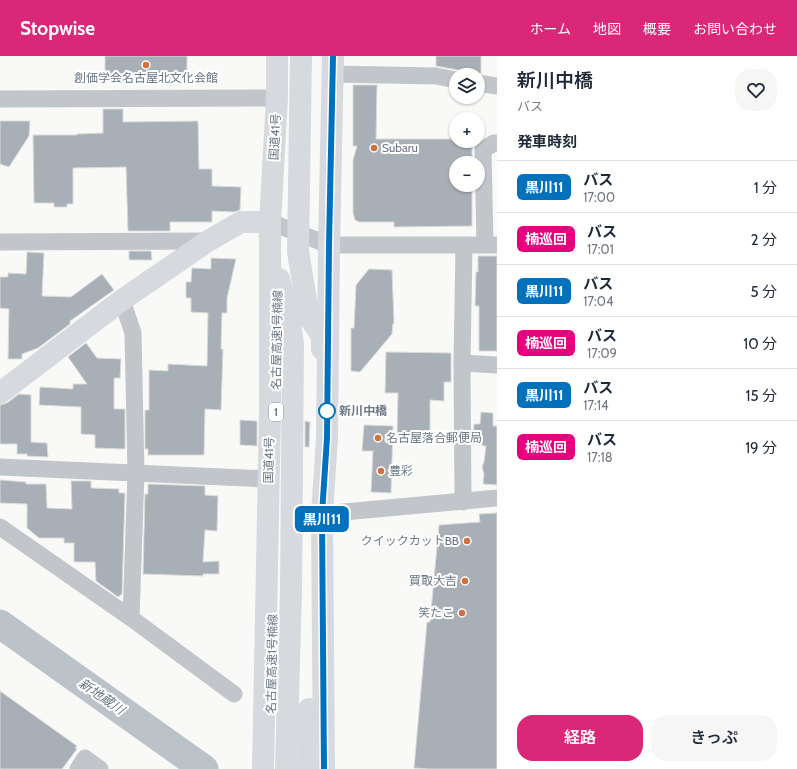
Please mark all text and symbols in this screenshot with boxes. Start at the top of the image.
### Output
text: Stopwise [20,17,95,40]
text: ホーム [529,20,571,38]
text: 地図 [593,20,621,38]
text: 概要 [643,20,671,38]
text: お問い合わせ [693,20,777,38]
marker: 創価学会名古屋北文化会館 [141,60,151,70]
map controls [449,68,485,192]
button: layers [449,68,485,104]
text: 新川中橋 [517,69,593,92]
button: heart [735,69,777,111]
place label: 創価学会名古屋北文化会館 [74,70,218,85]
text: バス [517,98,543,114]
button: + [449,112,485,148]
street label: 国道41号 [266,113,283,161]
text: 発車時刻 [517,133,577,151]
place label: Subaru [382,140,418,155]
marker: Subaru [369,143,379,153]
button: − [449,156,485,192]
text: バス [583,171,613,189]
text: 黒川11 [525,178,563,196]
text: 1 分 [754,179,777,197]
text: 17:00 [583,189,615,205]
text: バス [587,223,617,241]
text: 楠巡回 [525,230,567,248]
text: 2 分 [751,231,777,249]
text: 17:01 [587,241,614,257]
text: バス [583,275,613,293]
text: 黒川11 [525,282,563,300]
text: 5 分 [751,283,777,301]
street label: 名古屋高速1号楠線 [268,290,285,390]
text: 17:04 [583,293,613,309]
text: バス [587,327,617,345]
text: 楠巡回 [525,334,567,352]
text: 10 分 [743,335,777,353]
text: 17:09 [587,345,617,361]
text: バス [583,379,613,397]
text: 黒川11 [525,386,563,404]
text: 15 分 [746,387,777,405]
text: 17:14 [583,397,609,413]
marker: 新川中橋 [318,402,336,420]
road number: 1 [269,403,283,421]
place label: 新川中橋 [339,403,388,418]
place label: 名古屋落合郵便局 [386,430,482,445]
text: バス [587,431,617,449]
marker: 名古屋落合郵便局 [373,433,383,443]
street label: 国道41号 [261,436,276,484]
text: 楠巡回 [525,438,567,456]
text: 19 分 [745,439,777,457]
text: 17:18 [587,449,613,465]
place label: 豊彩 [389,463,413,478]
marker: 豊彩 [376,466,386,476]
line badge: 黒川11 [294,506,350,532]
text: 黒川11 [303,510,341,528]
place label: クイックカットBB [361,533,459,548]
marker: クイックカットBB [462,536,472,546]
place label: 買取大吉 [409,573,457,588]
marker: 買取大吉 [460,576,470,586]
place label: 笑たこ [418,605,454,620]
marker: 笑たこ [457,608,467,618]
street label: 名古屋高速1号楠線 [263,614,280,714]
water label: 新地蔵川 [76,675,130,719]
button: 経路 [517,715,643,761]
button: きっぷ [651,715,777,761]

